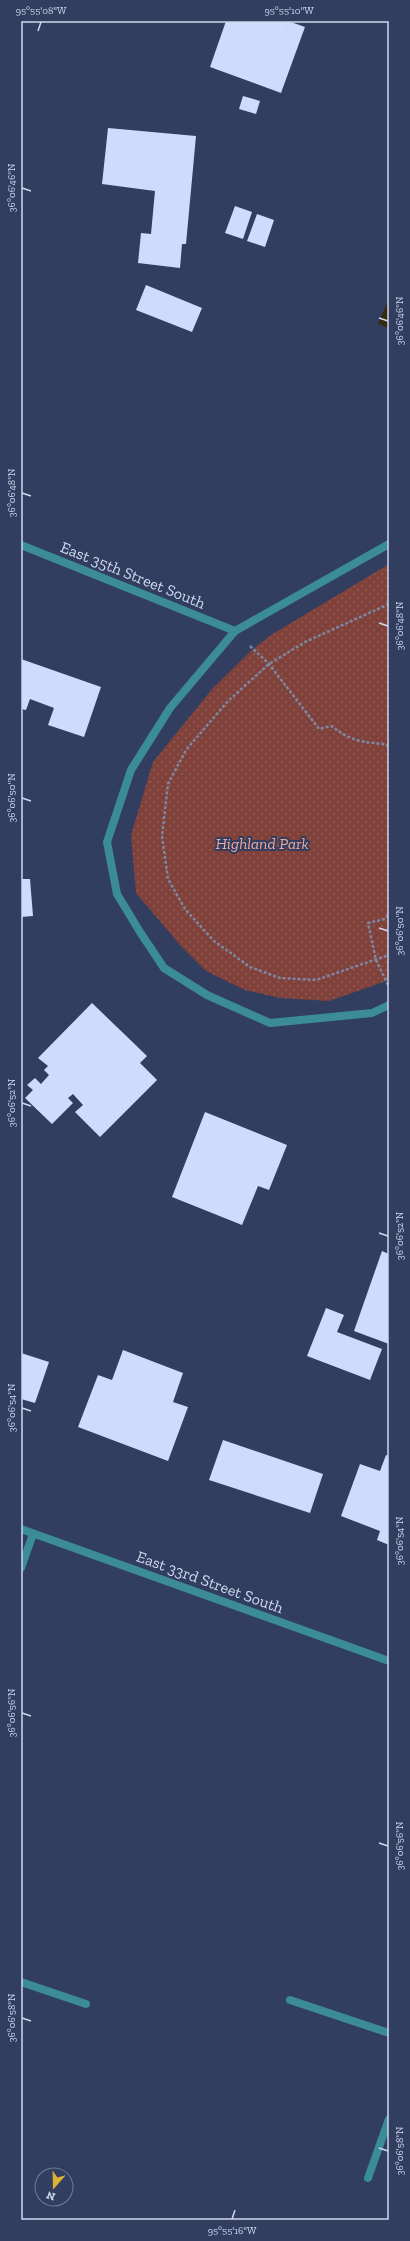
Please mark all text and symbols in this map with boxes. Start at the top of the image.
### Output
text: 95°55'08"W [16,5,67,17]
text: 95°55'10"W [264,5,314,17]
text: 36°06'46"N [6,163,18,212]
text: 36°06'46"N [394,296,406,345]
text: 36°06'48"N [6,468,18,517]
street label: East 35th Street South [58,537,208,613]
text: 36°06'48"N [394,601,406,650]
text: 36°06'50"N [6,773,18,823]
park label: Highland Park [215,834,309,853]
text: 36°06'50"N [394,906,406,956]
text: 36°06'52"N [6,1078,18,1127]
text: 36°06'52"N [394,1211,406,1260]
text: 36°06'54"N [6,1383,18,1432]
text: 36°06'54"N [394,1516,406,1565]
street label: East 33rd Street South [134,1547,286,1617]
text: 36°06'56"N [6,1688,18,1737]
text: 36°06'56"N [394,1821,406,1870]
text: 36°06'58"N [6,1993,18,2042]
text: 36°06'58"N [394,2126,406,2175]
north arrow [34,2167,74,2207]
text: N [44,2188,57,2203]
text: 95°55'16"W [208,2225,257,2237]

